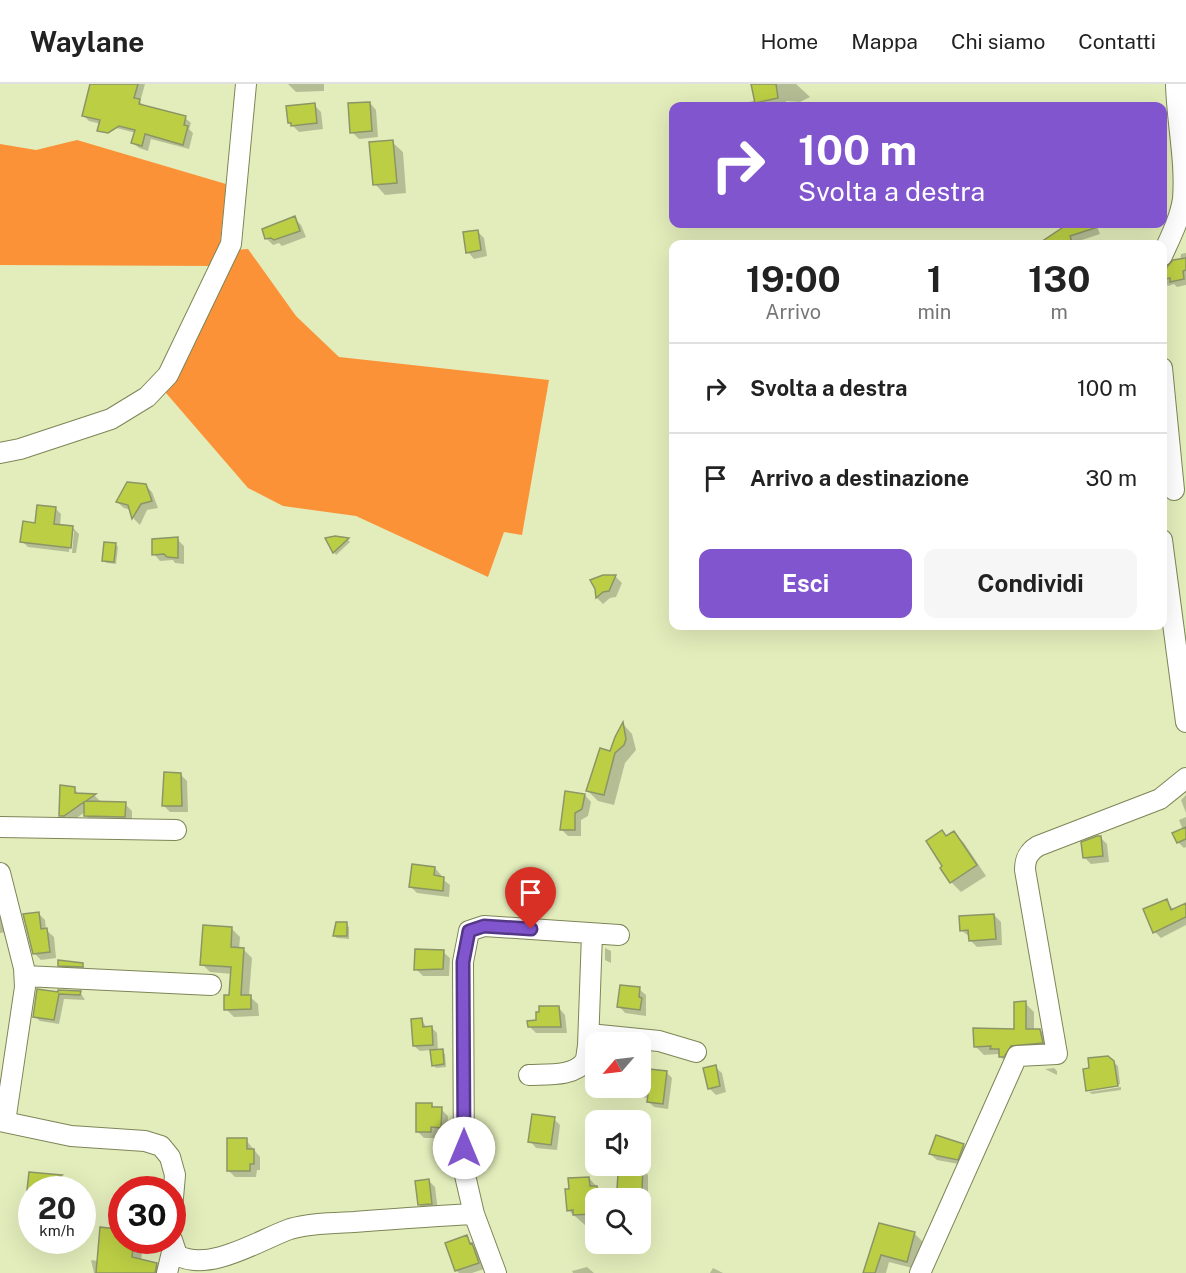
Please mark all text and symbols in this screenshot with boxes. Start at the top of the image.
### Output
text: Waylane [30,25,144,58]
text: Home [760,29,818,54]
text: Mappa [851,29,918,54]
text: Chi siamo [951,29,1045,54]
text: Contatti [1078,29,1156,54]
text: 100 m [798,125,917,174]
icon: right [699,126,777,204]
text: Svolta a destra [798,175,985,207]
text: 19:00 [746,258,841,300]
text: 1 [927,258,942,300]
text: 130 [1028,258,1090,300]
text: Arrivo [765,300,821,324]
text: min [917,300,951,324]
text: m [1050,300,1068,324]
icon: right [699,372,732,405]
text: Svolta a destra [750,375,907,401]
text: 100 m [1077,375,1137,401]
icon: arrive [699,462,732,495]
text: Arrivo a destinazione [750,465,969,491]
text: 30 m [1085,465,1137,491]
button: Esci [699,549,912,618]
button: Condividi [924,549,1137,618]
pin [505,867,556,929]
icon: arrive [514,876,547,909]
north arrow [585,1032,651,1098]
map controls [585,1032,651,1254]
button: sound [585,1110,651,1176]
position arrow [432,1116,496,1180]
speed limit sign: 30 [108,1176,186,1254]
button: search [585,1188,651,1254]
text: 20 [38,1190,76,1226]
text: km/h [39,1222,75,1239]

